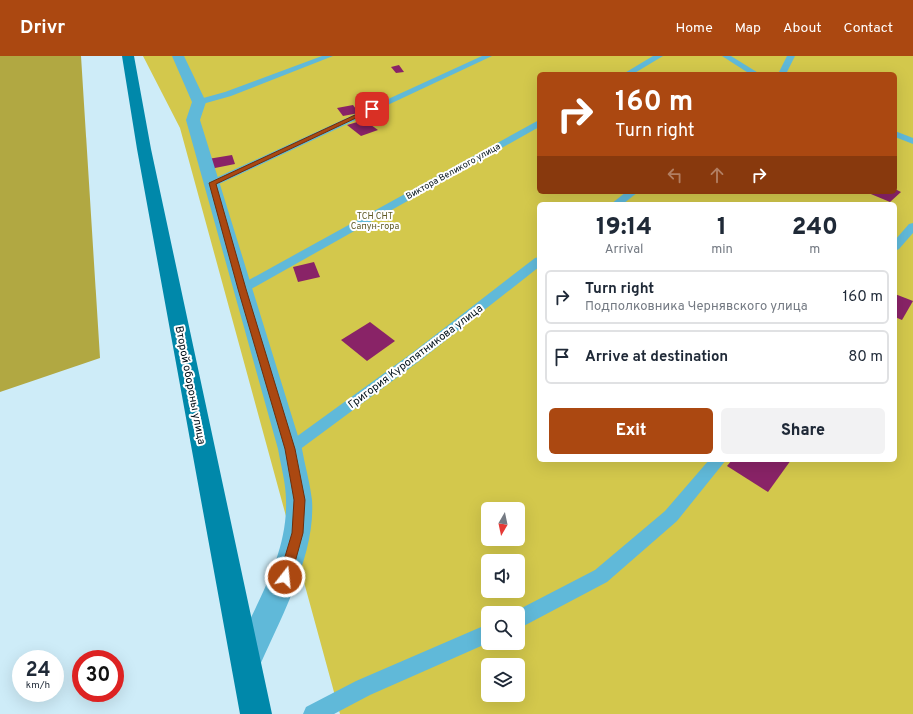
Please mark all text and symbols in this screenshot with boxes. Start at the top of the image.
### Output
text: Drivr [20,16,65,40]
text: Home [676,20,713,37]
text: Map [735,20,761,37]
text: About [783,20,822,37]
text: Contact [844,20,893,37]
text: 160 m [615,85,693,121]
icon: right [549,88,601,140]
pin [355,92,389,126]
icon: arrive [361,98,383,120]
text: Turn right [615,120,695,143]
street label: Виктора Великого улица [404,141,503,202]
icon: left [664,164,686,186]
icon: ahead [706,164,728,186]
icon: right [748,164,770,186]
park label: ТСН СНТ Сапун-гора [351,211,399,232]
text: 19:14 [596,213,652,243]
text: 1 [717,213,727,243]
text: 240 [792,213,838,243]
text: Arrival [605,242,643,258]
text: min [711,242,733,258]
text: m [809,242,820,258]
text: Turn right [585,280,654,299]
icon: right [551,286,573,308]
text: 160 m [843,288,883,307]
text: Подполковника Чернявского улица [585,299,808,315]
street label: Григория Куропятникова улица [346,301,486,412]
street label: Второй обороны улица [172,325,208,446]
icon: arrive [551,346,573,368]
text: Arrive at destination [585,348,728,367]
text: 80 m [848,348,883,367]
button: Exit [549,408,713,454]
button: Share [721,408,885,454]
north arrow [481,502,525,546]
map controls [481,502,525,702]
button: sound [481,554,525,598]
position arrow [264,556,306,598]
button: search [481,606,525,650]
speed limit sign: 30 [72,650,124,702]
text: 24 [25,658,51,684]
button: layers [481,658,525,702]
text: km/h [26,679,50,692]

